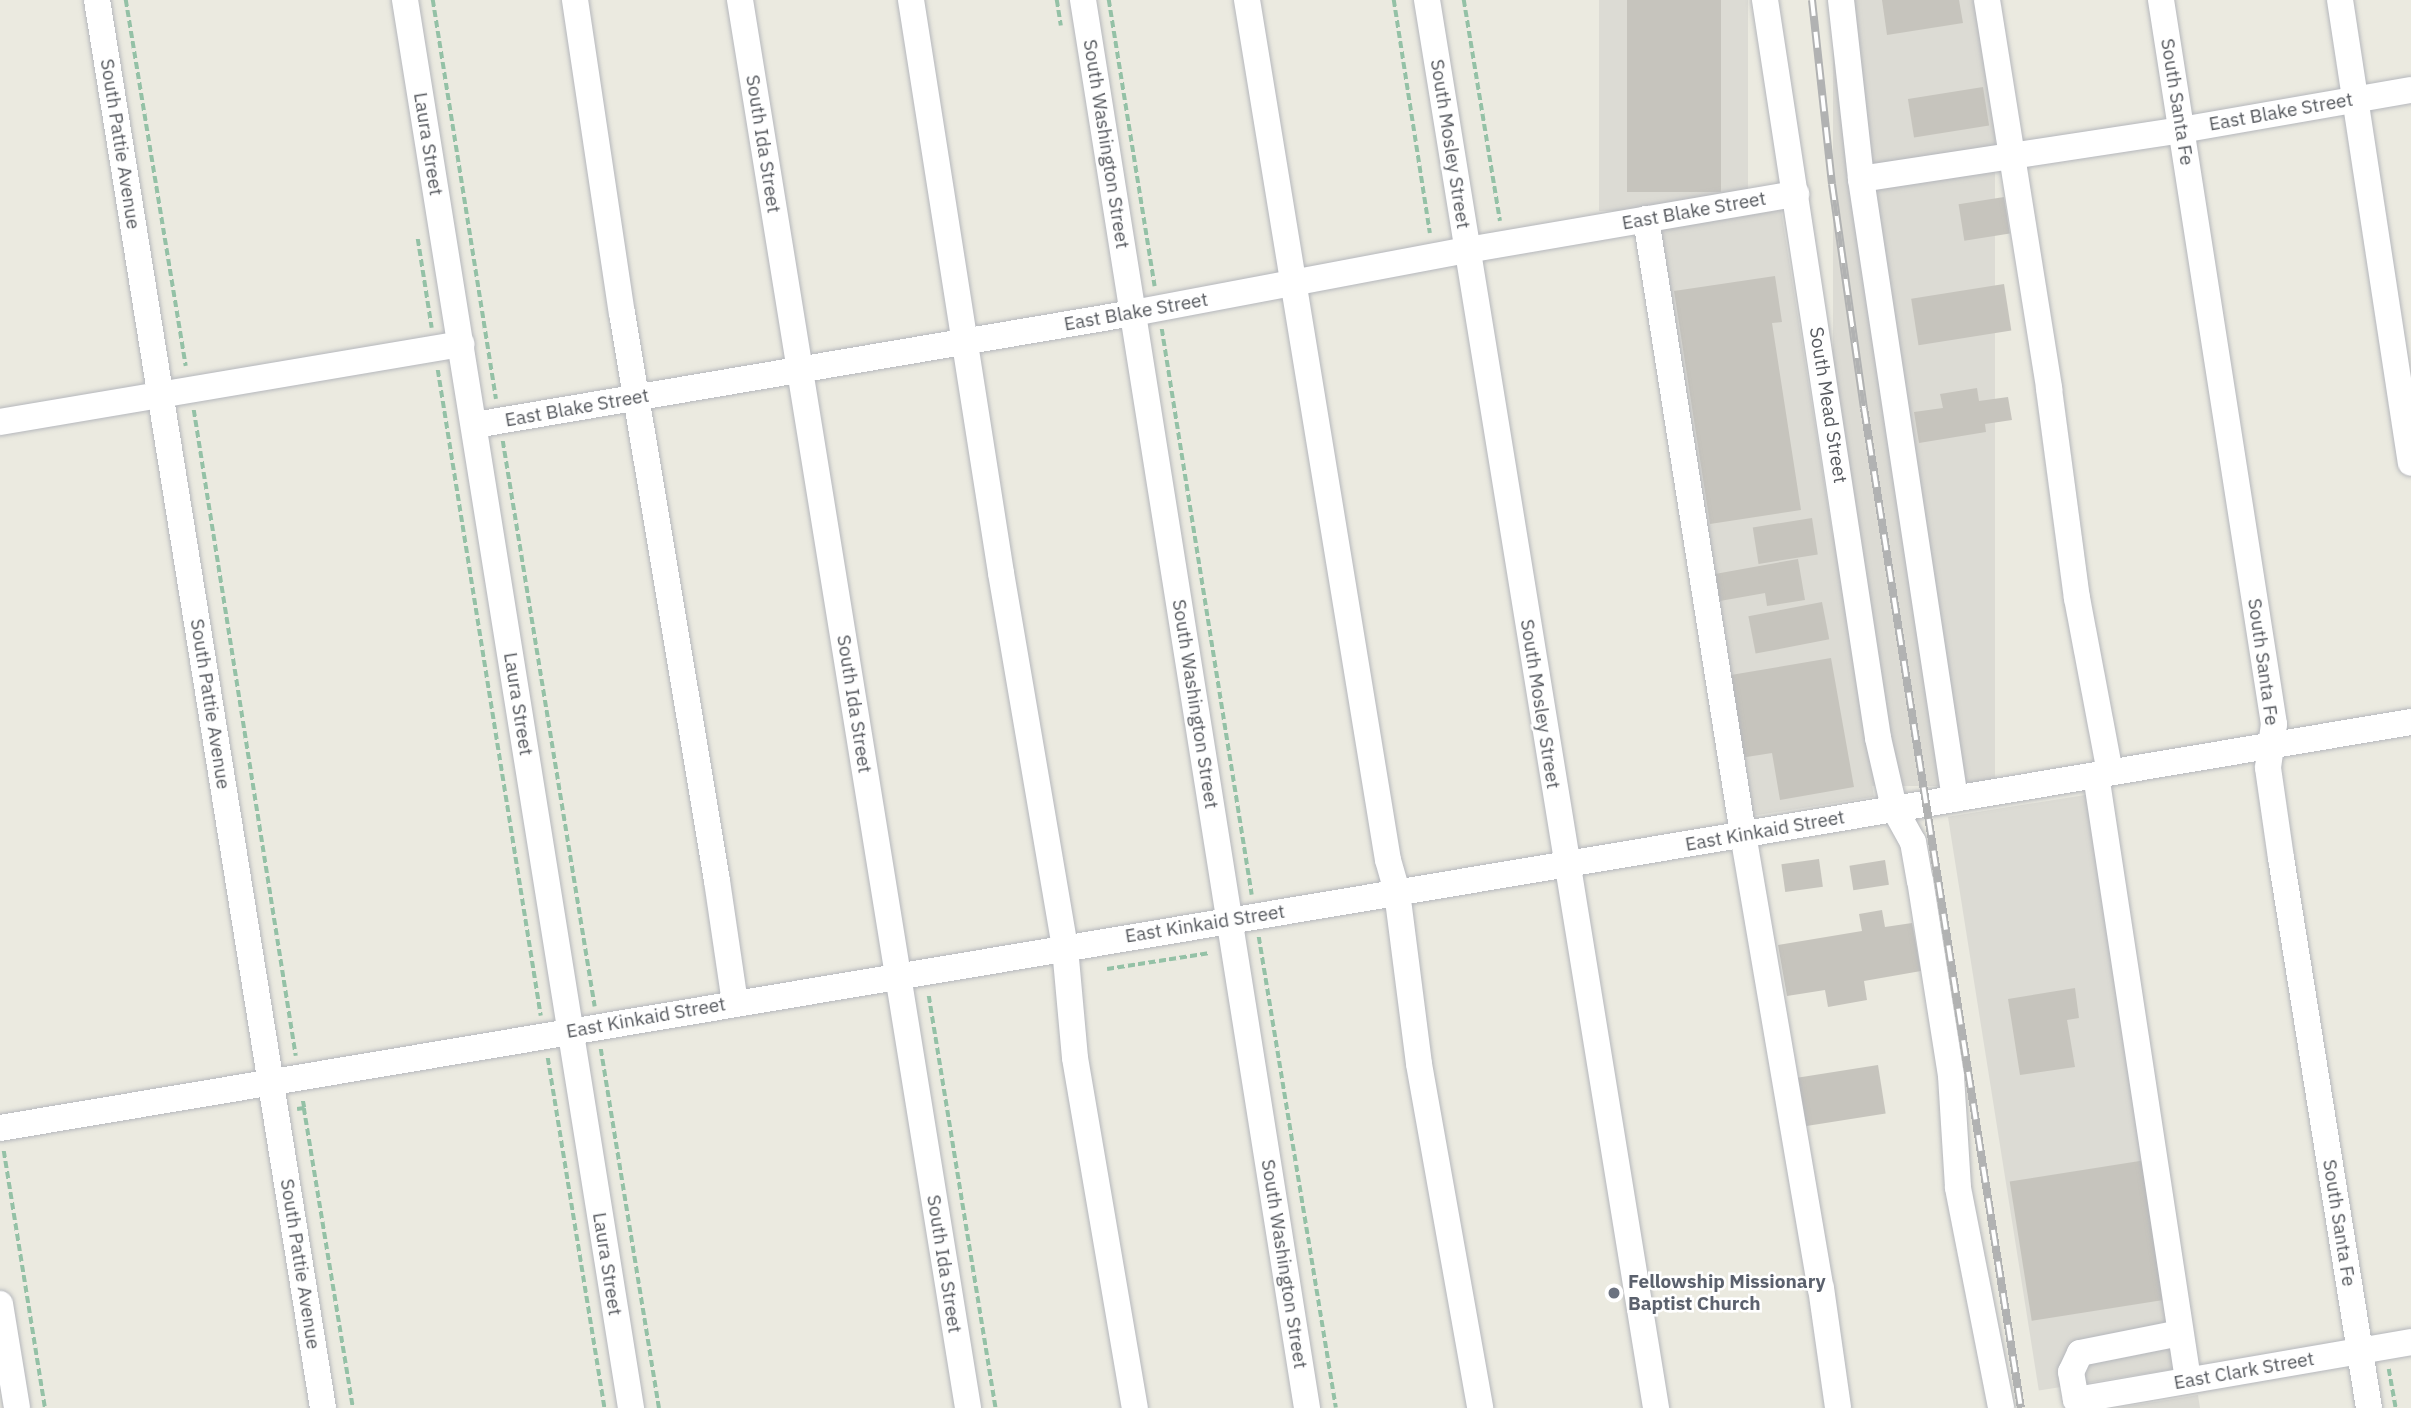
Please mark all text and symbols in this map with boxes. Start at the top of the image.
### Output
street label: South Santa Fe [2156,37,2198,167]
street label: South Washington Street [1078,38,1134,250]
street label: South Pattie Avenue [95,57,145,231]
street label: South Mosley Street [1425,58,1475,230]
street label: South Ida Street [741,73,785,215]
street label: East Blake Street [2207,88,2355,136]
street label: Laura Street [409,91,447,197]
street label: East Blake Street [1620,187,1768,235]
street label: East Blake Street [1062,288,1210,336]
street label: South Mead Street [1804,325,1852,485]
street label: East Blake Street [503,384,651,432]
street label: South Santa Fe [2243,597,2283,727]
street label: South Washington Street [1167,598,1223,810]
street label: South Pattie Avenue [185,617,235,791]
street label: South Mosley Street [1515,618,1565,790]
street label: South Ida Street [832,633,876,775]
street label: Laura Street [499,651,537,757]
street label: East Kinkaid Street [1683,806,1847,856]
street label: East Kinkaid Street [1123,900,1287,948]
street label: East Kinkaid Street [564,993,728,1043]
street label: South Washington Street [1256,1158,1312,1370]
street label: South Santa Fe [2318,1158,2360,1288]
street label: South Pattie Avenue [275,1177,325,1351]
street label: South Ida Street [922,1193,966,1335]
street label: Laura Street [588,1211,626,1317]
place label: Fellowship Missionary Baptist Church [1628,1271,1826,1315]
marker: Fellowship Missionary Baptist Church [1606,1285,1622,1301]
street label: East Clark Street [2172,1347,2316,1395]

